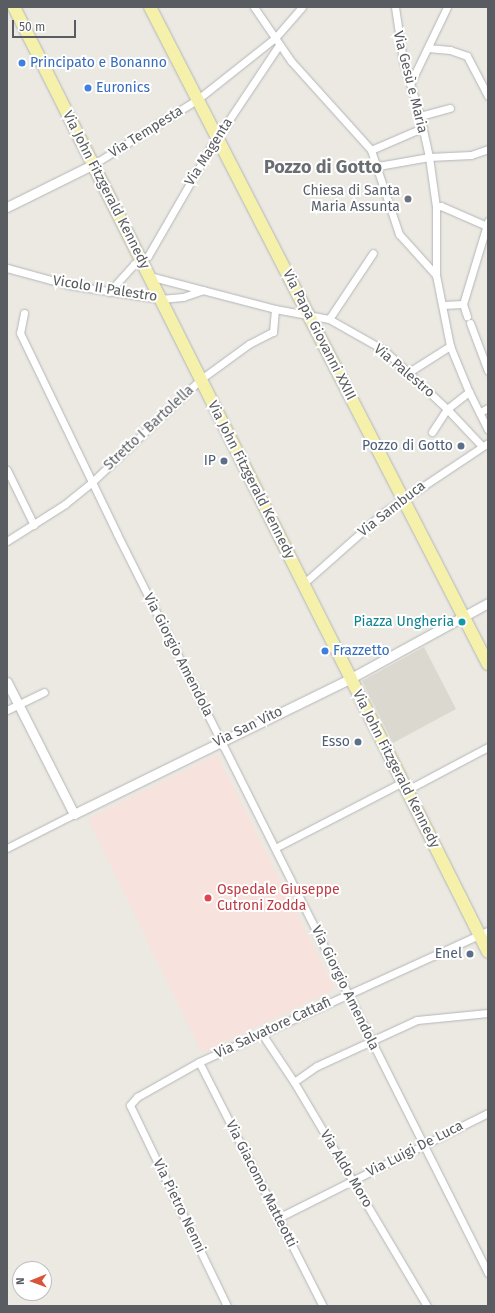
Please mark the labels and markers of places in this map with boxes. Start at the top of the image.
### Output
place label: Principato e Bonanno [30,55,167,71]
marker: Principato e Bonanno [17,58,27,68]
place label: Euronics [96,80,150,96]
marker: Euronics [83,83,93,93]
place label: Chiesa di Santa Maria Assunta [303,183,400,216]
marker: Chiesa di Santa Maria Assunta [403,194,413,204]
place label: Pozzo di Gotto [362,438,453,454]
marker: Pozzo di Gotto [456,441,466,451]
place label: IP [204,453,216,469]
marker: IP [219,456,229,466]
place label: Piazza Ungheria [353,614,454,630]
marker: Piazza Ungheria [457,617,467,627]
place label: Frazzetto [333,643,390,659]
marker: Frazzetto [320,646,330,656]
place label: Esso [321,734,350,750]
marker: Esso [353,737,363,747]
place label: Ospedale Giuseppe Cutroni Zodda [217,882,340,914]
marker: Ospedale Giuseppe Cutroni Zodda [202,892,214,904]
place label: Enel [435,946,462,962]
marker: Enel [465,949,475,959]

